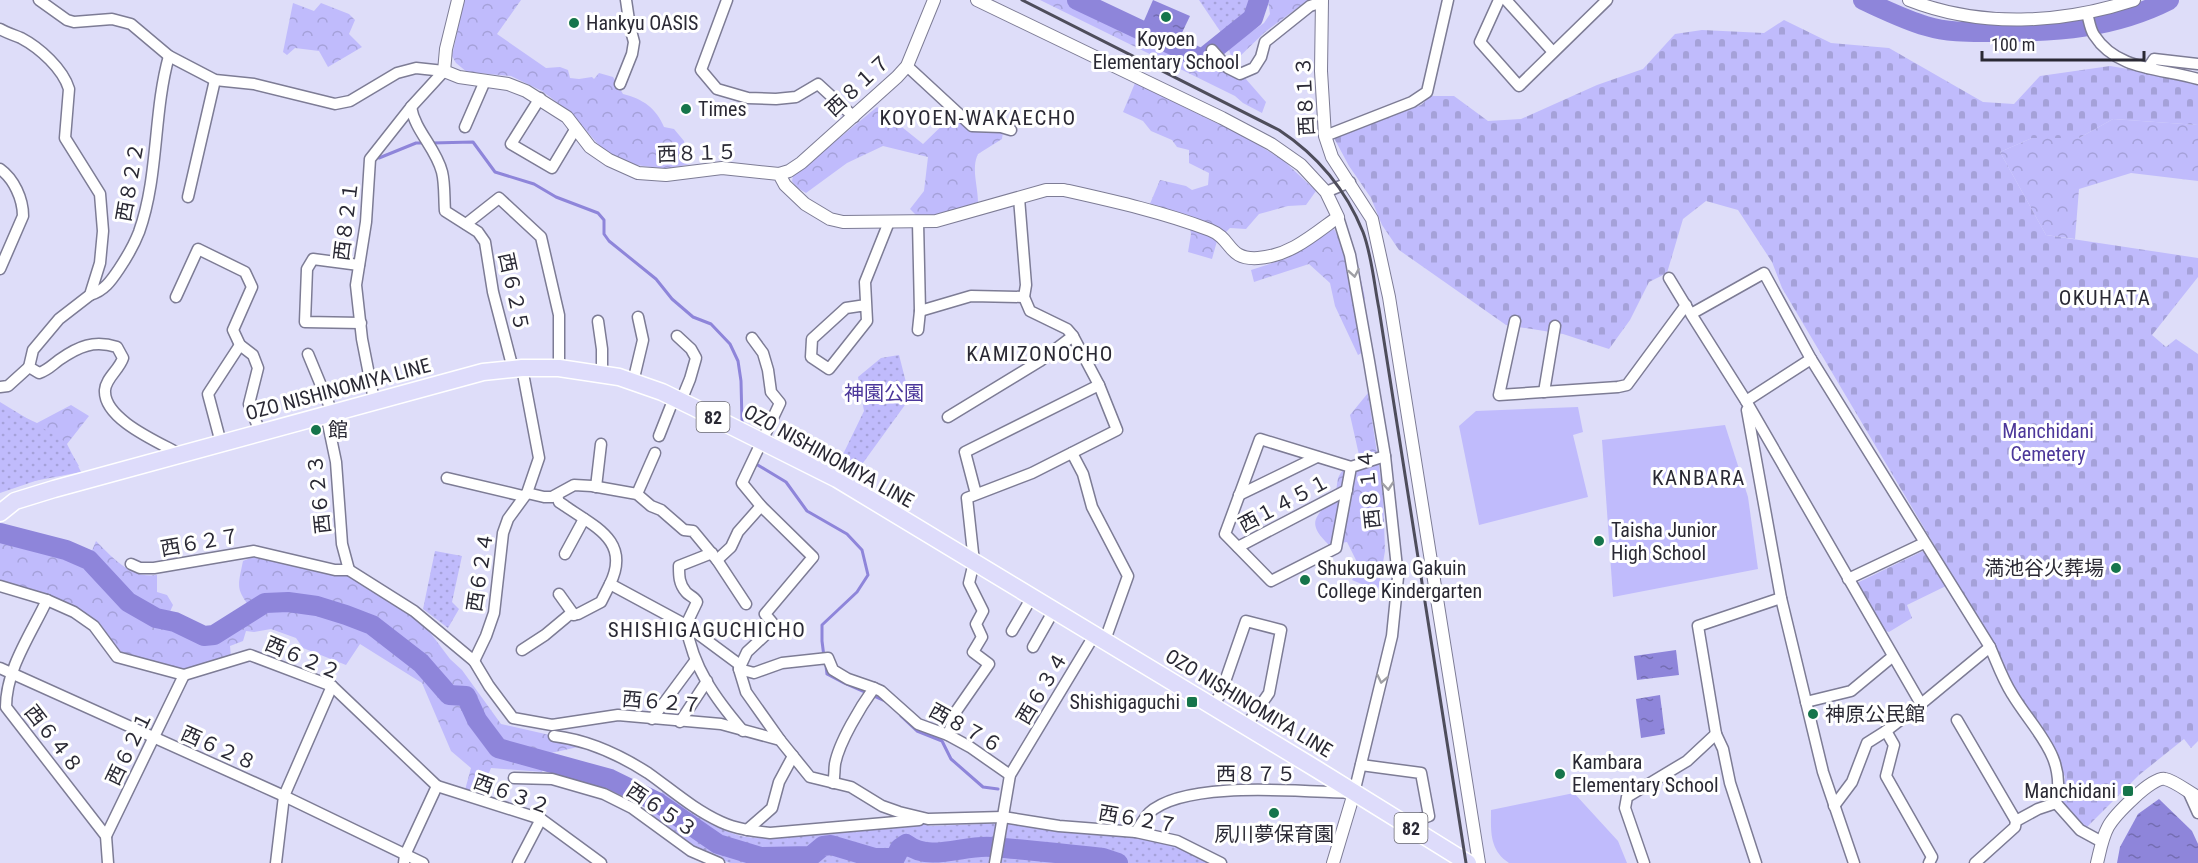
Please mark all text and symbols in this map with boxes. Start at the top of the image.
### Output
marker: Koyoen Elementary School [1159,10,1173,24]
place label: Hankyu OASIS [586,11,698,35]
marker: Hankyu OASIS [567,16,581,30]
scale bar [1982,24,2144,62]
place label: Koyoen Elementary School [1093,27,1239,74]
text: 100 m [1991,34,2035,55]
street label: 西８１７ [821,49,895,121]
street label: 西８１３ [1291,55,1319,137]
place label: Times [698,97,747,121]
marker: Times [679,102,693,116]
district label: KOYOEN-WAKAECHO [879,106,1077,130]
street label: 西８１５ [657,140,737,166]
street label: 西８２２ [111,141,149,223]
street label: 西８２１ [329,180,363,262]
street label: 西６２５ [494,250,534,334]
one-way arrow [1347,268,1360,278]
district label: OKUHATA [2059,286,2151,310]
district label: KAMIZONOCHO [966,342,1114,366]
street label: OZO NISHINOMIYA LINE [243,353,433,425]
park label: 神園公園 [844,381,924,405]
street label: OZO NISHINOMIYA LINE [740,399,918,513]
road number: 82 [696,402,730,432]
place label: 館 [328,418,348,442]
park label: Manchidani Cemetery [2002,419,2094,466]
marker: 館 [309,423,323,437]
street label: 西８１４ [1353,448,1385,530]
street label: 西６２３ [303,453,335,535]
district label: KANBARA [1652,466,1746,490]
street label: 西１４５１ [1234,469,1334,537]
one-way arrow [1381,482,1394,491]
place label: Taisha Junior High School [1611,518,1717,565]
street label: 西６２７ [159,523,241,561]
street label: 西６２４ [462,531,498,613]
marker: Taisha Junior High School [1592,534,1606,548]
place label: Shukugawa Gakuin College Kindergarten [1317,556,1482,603]
place label: 満池谷火葬場 [1984,556,2104,580]
marker: 満池谷火葬場 [2109,561,2123,575]
marker: Shukugawa Gakuin College Kindergarten [1298,573,1312,587]
district label: SHISHIGAGUCHICHO [608,618,806,642]
street label: 西６２２ [261,631,345,685]
street label: OZO NISHINOMIYA LINE [1161,644,1337,762]
street label: 西６３４ [1011,648,1073,728]
one-way arrow [1376,674,1389,684]
street label: 西６２７ [621,687,703,717]
place label: Shishigaguchi [1070,690,1180,714]
marker: Shishigaguchi [1185,695,1199,709]
street label: 西８７６ [925,698,1007,758]
street label: 西６４８ [20,700,88,778]
place label: 神原公民館 [1825,702,1925,726]
street label: 西６２１ [101,707,157,789]
marker: 神原公民館 [1806,707,1820,721]
street label: 西６２８ [178,721,260,775]
place label: Kambara Elementary School [1572,750,1719,797]
street label: 西８７５ [1216,762,1296,786]
marker: Kambara Elementary School [1553,767,1567,781]
street label: 西６３２ [470,769,554,819]
street label: 西６５３ [622,778,702,842]
place label: Manchidani [2024,779,2116,803]
marker: Manchidani [2121,784,2135,798]
street label: 西６２７ [1097,800,1179,838]
marker: 夙川夢保育園 [1267,806,1281,820]
road number: 82 [1394,813,1428,843]
place label: 夙川夢保育園 [1214,822,1334,846]

